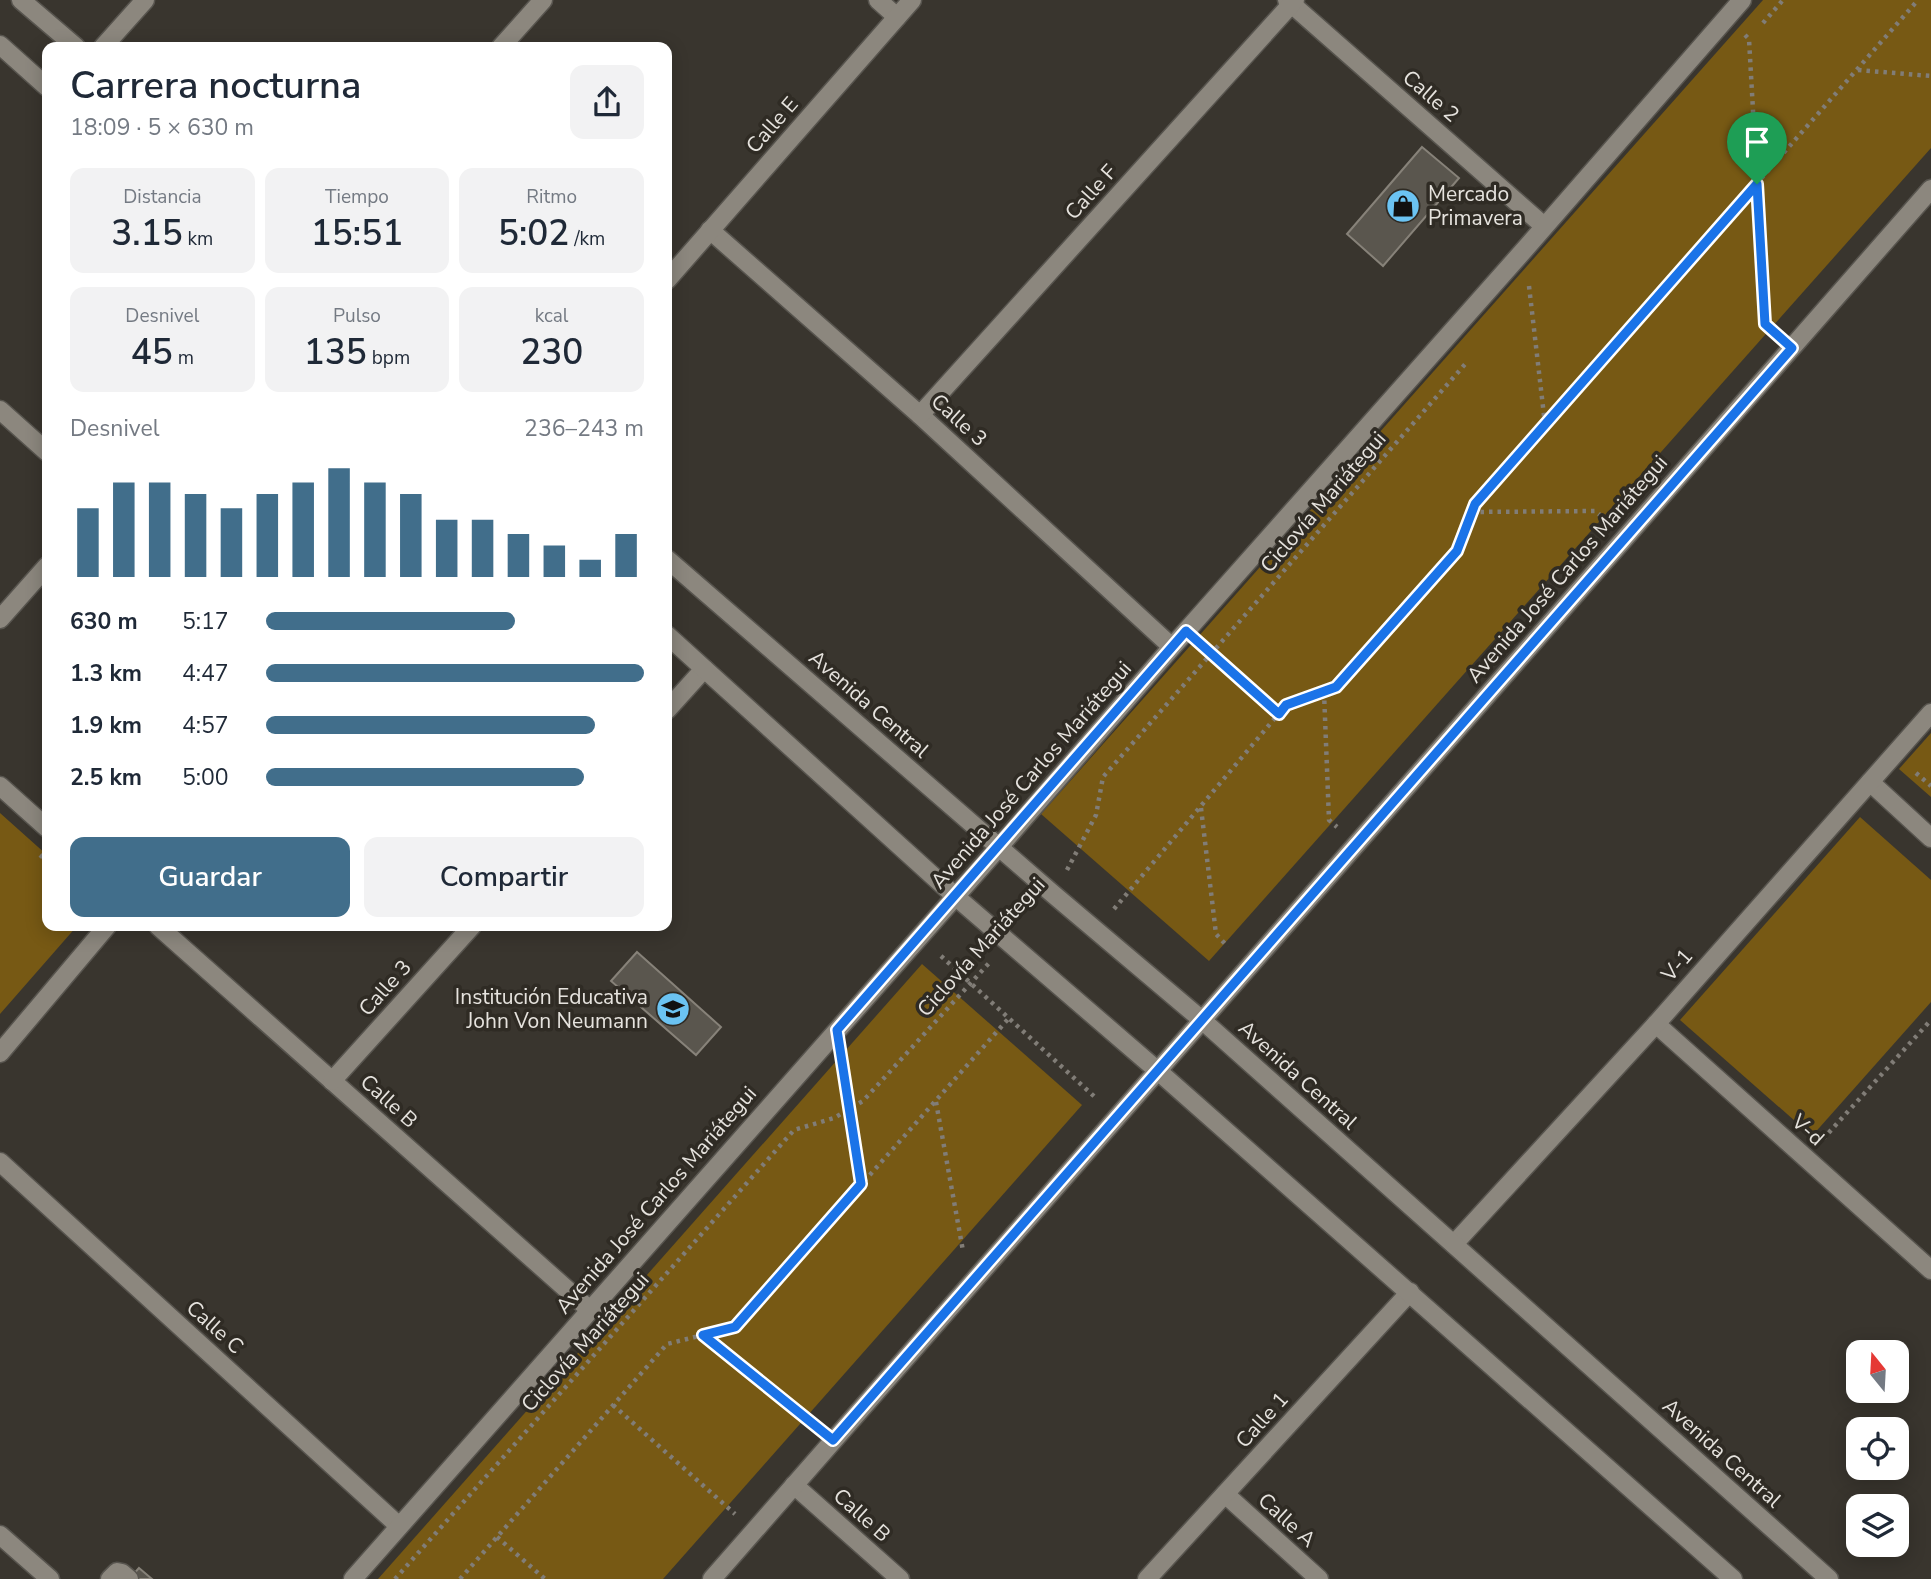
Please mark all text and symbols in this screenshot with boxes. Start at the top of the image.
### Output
text: Carrera nocturna [70,60,361,111]
street label: Calle 2 [1397,64,1465,128]
button: share [570,65,644,139]
street label: Calle E [740,91,804,159]
text: 18:09 · 5 × 630 m [70,112,254,143]
pin [1727,112,1787,184]
icon: arrive [1738,123,1776,161]
street label: Calle F [1059,158,1123,226]
place label: Mercado Primavera [1428,180,1523,232]
text: Distancia [123,184,202,210]
text: Tiempo [325,184,389,210]
text: Ritmo [526,184,577,210]
shop icon: Mercado Primavera [1384,187,1422,225]
text: 3.15 [111,210,183,257]
text: 15:51 [311,210,403,257]
text: 5:02 [498,210,569,257]
text: km [183,226,213,252]
text: /km [569,226,605,252]
text: Desnivel [125,303,199,329]
text: Pulso [333,303,381,329]
text: kcal [535,303,569,329]
text: 45 [131,329,173,376]
text: 135 [304,329,367,376]
text: 230 [520,329,583,376]
text: m [173,345,194,371]
text: bpm [367,345,410,371]
street label: Calle 3 [925,387,993,453]
text: Desnivel [70,413,160,444]
text: 236–243 m [524,413,644,444]
street label: Ciclovía Mariátegui [1254,425,1392,579]
street label: Avenida José Carlos Mariátegui [1460,449,1674,689]
text: 630 m [70,606,138,637]
text: 5:17 [182,606,229,637]
street label: Avenida Central [803,644,936,765]
street label: Avenida José Carlos Mariátegui [924,655,1138,895]
text: 1.3 km [70,658,142,689]
text: 4:47 [182,658,229,689]
text: 1.9 km [70,710,142,741]
text: 4:57 [182,710,229,741]
text: 2.5 km [70,762,142,793]
text: 5:00 [182,762,229,793]
button: Guardar [70,837,350,917]
button: Compartir [364,837,644,917]
street label: Ciclovía Mariátegui [911,871,1051,1023]
street label: V-1 [1654,943,1699,988]
street label: Calle 3 [352,954,418,1022]
place label: Institución Educativa John Von Neumann [455,983,648,1035]
school or university icon: Institución Educativa John Von Neumann [654,990,692,1028]
street label: Avenida Central [1233,1014,1364,1136]
street label: Calle B [354,1068,424,1134]
street label: Avenida José Carlos Mariátegui [549,1080,763,1320]
street label: V-d [1785,1107,1830,1152]
street label: Ciclovía Mariátegui [515,1266,655,1418]
street label: Calle C [180,1294,250,1360]
north arrow [1846,1340,1909,1404]
map controls [1846,1340,1909,1557]
street label: Calle 1 [1229,1386,1295,1454]
street label: Avenida Central [1657,1392,1788,1514]
button: locate [1846,1417,1909,1480]
street label: Calle B [827,1482,897,1548]
street label: Calle A [1252,1486,1322,1554]
button: layers [1846,1494,1909,1557]

